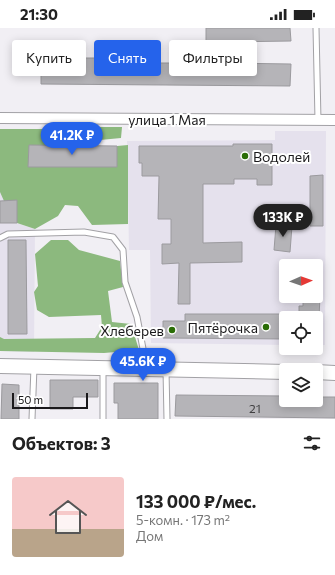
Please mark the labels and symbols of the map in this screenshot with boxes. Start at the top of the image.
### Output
street label: улица 1 Мая [128,111,206,128]
pin: 41.2K ₽ [35,122,109,156]
place label: Водолей [253,148,310,165]
marker: Водолей [240,151,250,161]
pin: 133K ₽ [250,204,316,238]
north arrow [279,259,323,303]
place label: Пятёрочка [188,319,258,336]
place label: Хлеберев [100,322,164,339]
marker: Пятёрочка [261,322,271,332]
marker: Хлеберев [167,325,177,335]
pin: 45.6K ₽ [106,348,180,382]
scale bar [12,391,88,410]
house number: 21 [249,401,261,415]

